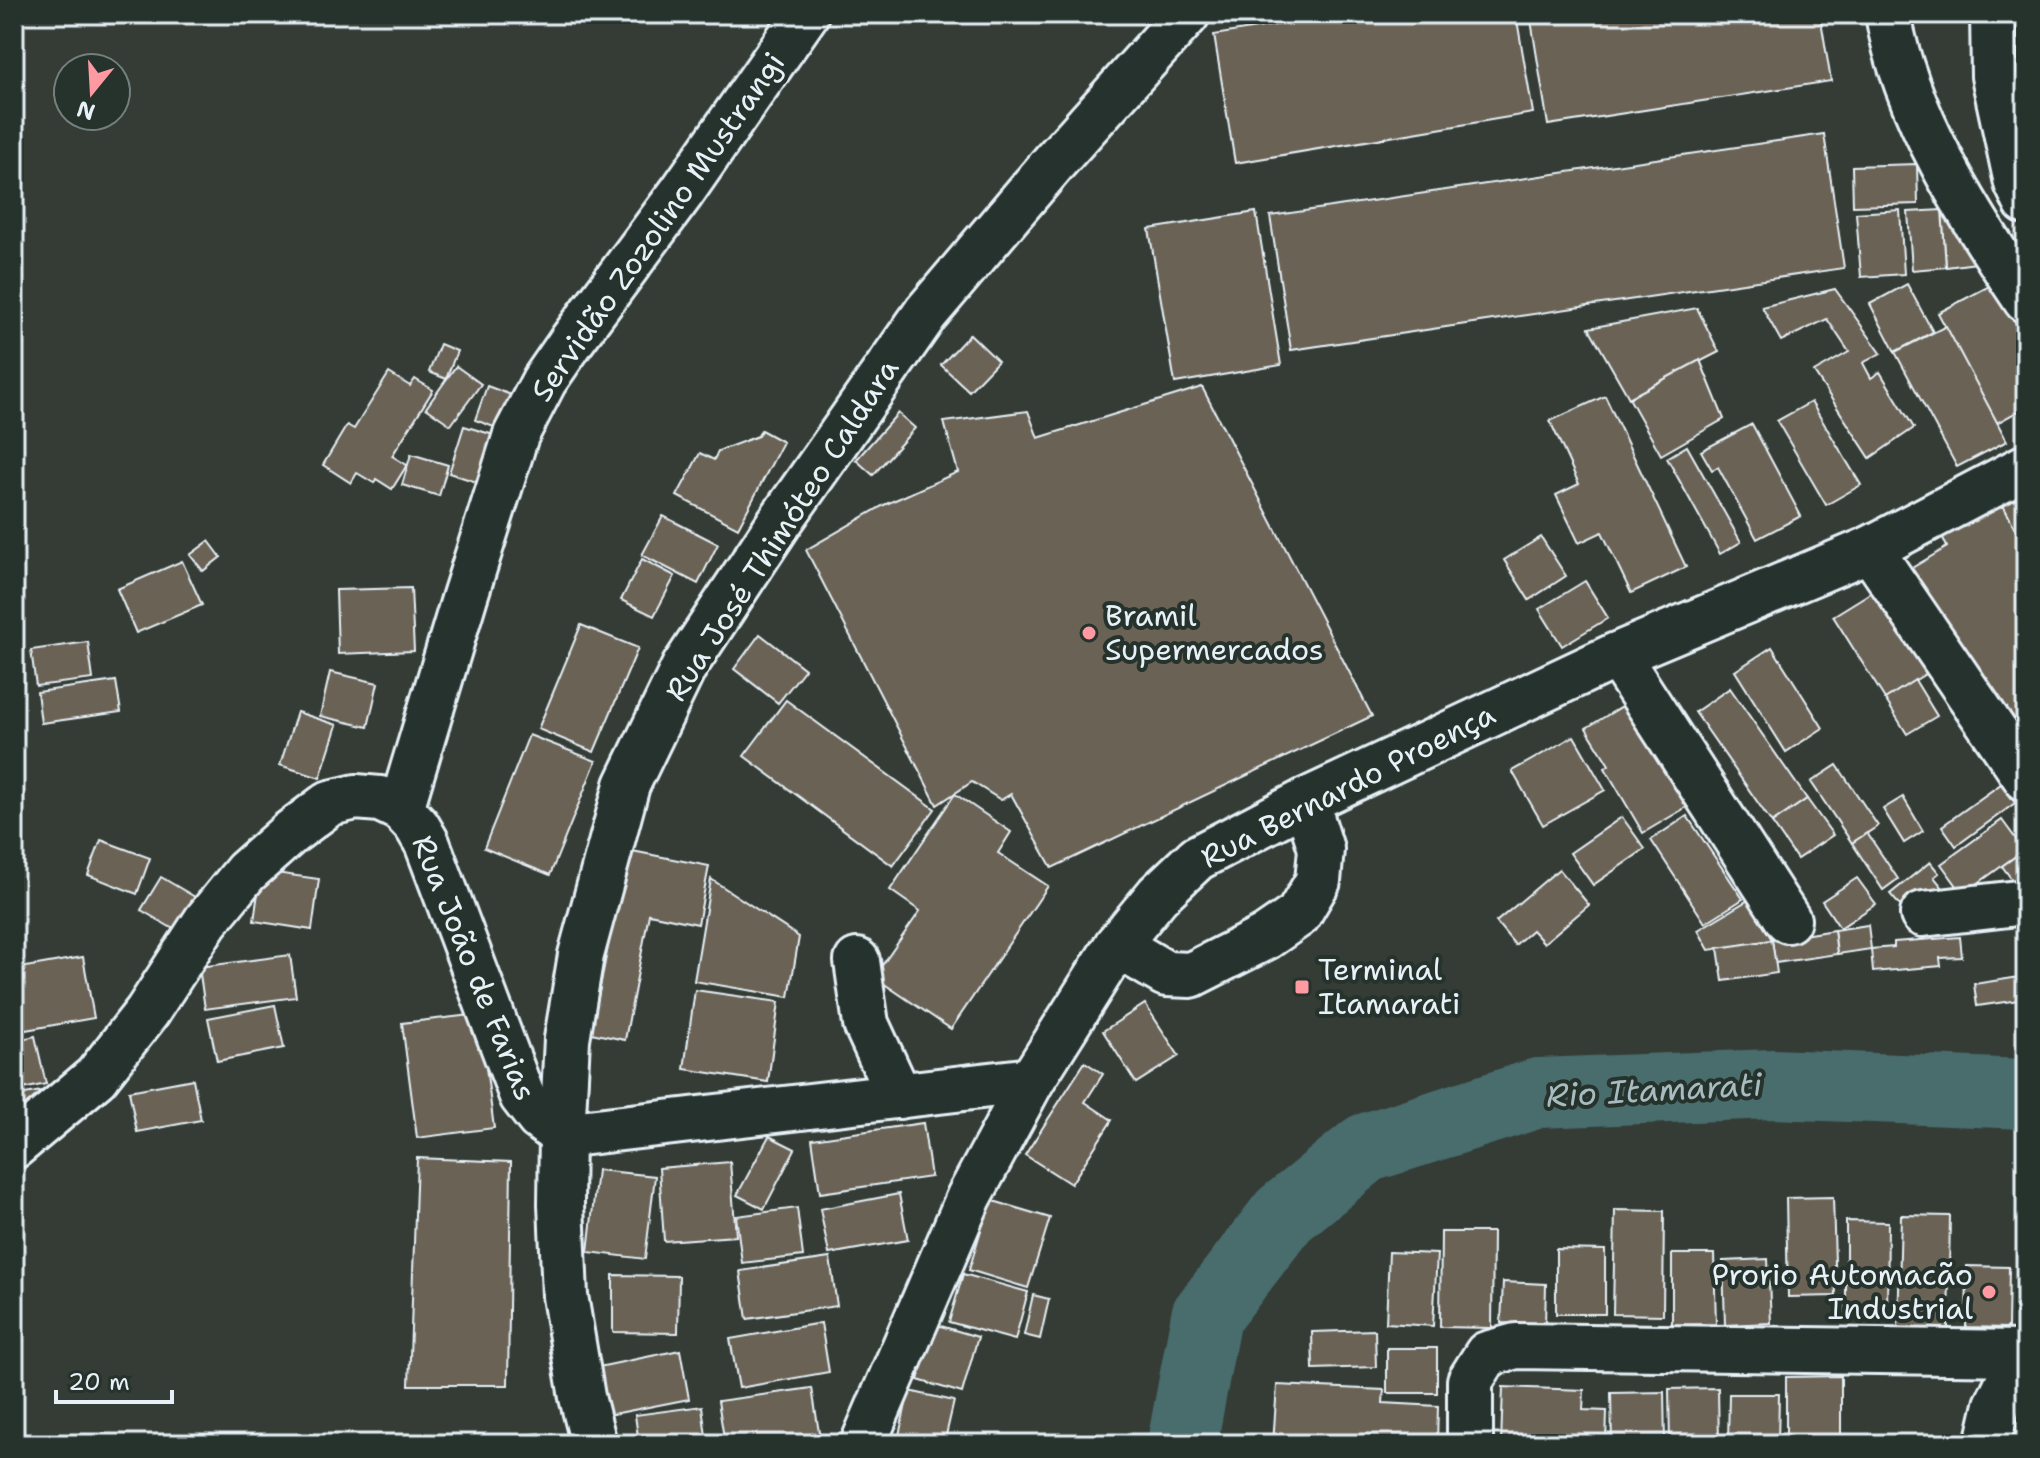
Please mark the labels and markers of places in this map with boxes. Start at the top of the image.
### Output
place label: Bramil Supermercados [1105,595,1324,670]
marker: Bramil Supermercados [1080,624,1098,642]
place label: Terminal Itamarati [1318,949,1460,1024]
marker: Terminal Itamarati [1293,978,1311,996]
place label: Prorio Automacão Industrial [1712,1254,1973,1329]
marker: Prorio Automacão Industrial [1980,1283,1998,1301]

